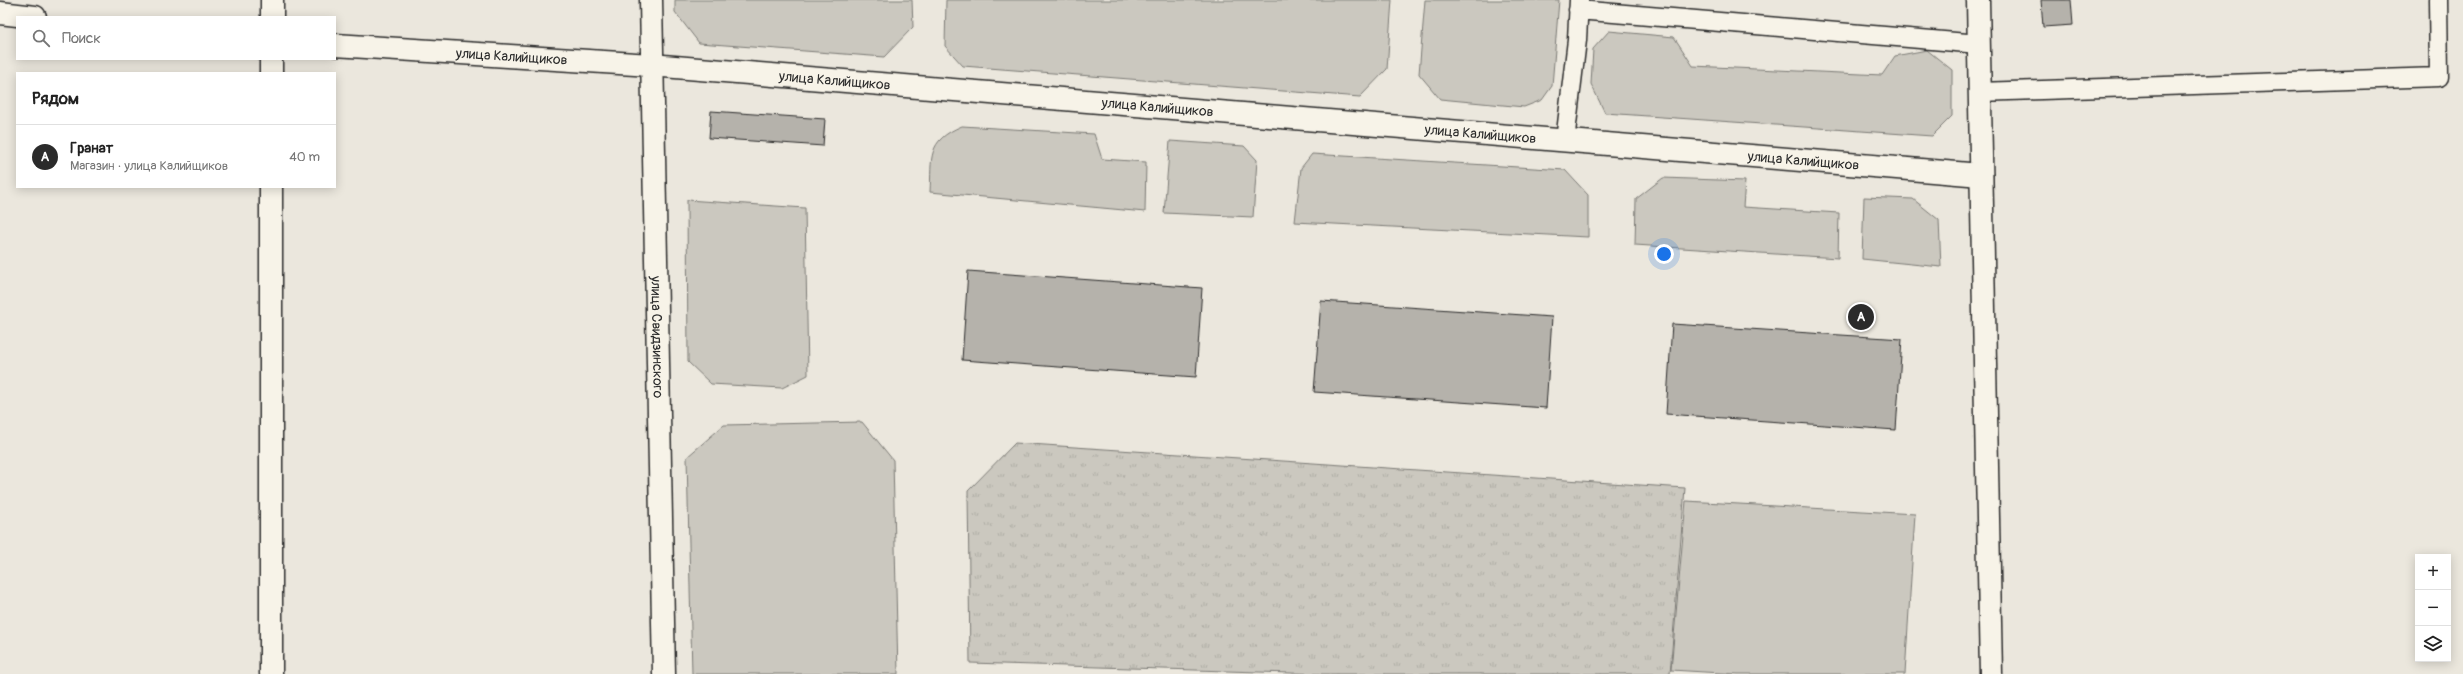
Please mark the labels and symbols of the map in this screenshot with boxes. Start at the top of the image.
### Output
street label: улица Калийщиков [454,45,568,69]
street label: улица Калийщиков [777,68,891,94]
street label: улица Калийщиков [1100,94,1214,120]
street label: улица Калийщиков [1423,121,1537,147]
street label: улица Калийщиков [1746,148,1860,174]
your location [1654,244,1674,264]
street label: улица Свидзинского [647,275,667,399]
pin: A [1848,302,1874,332]

